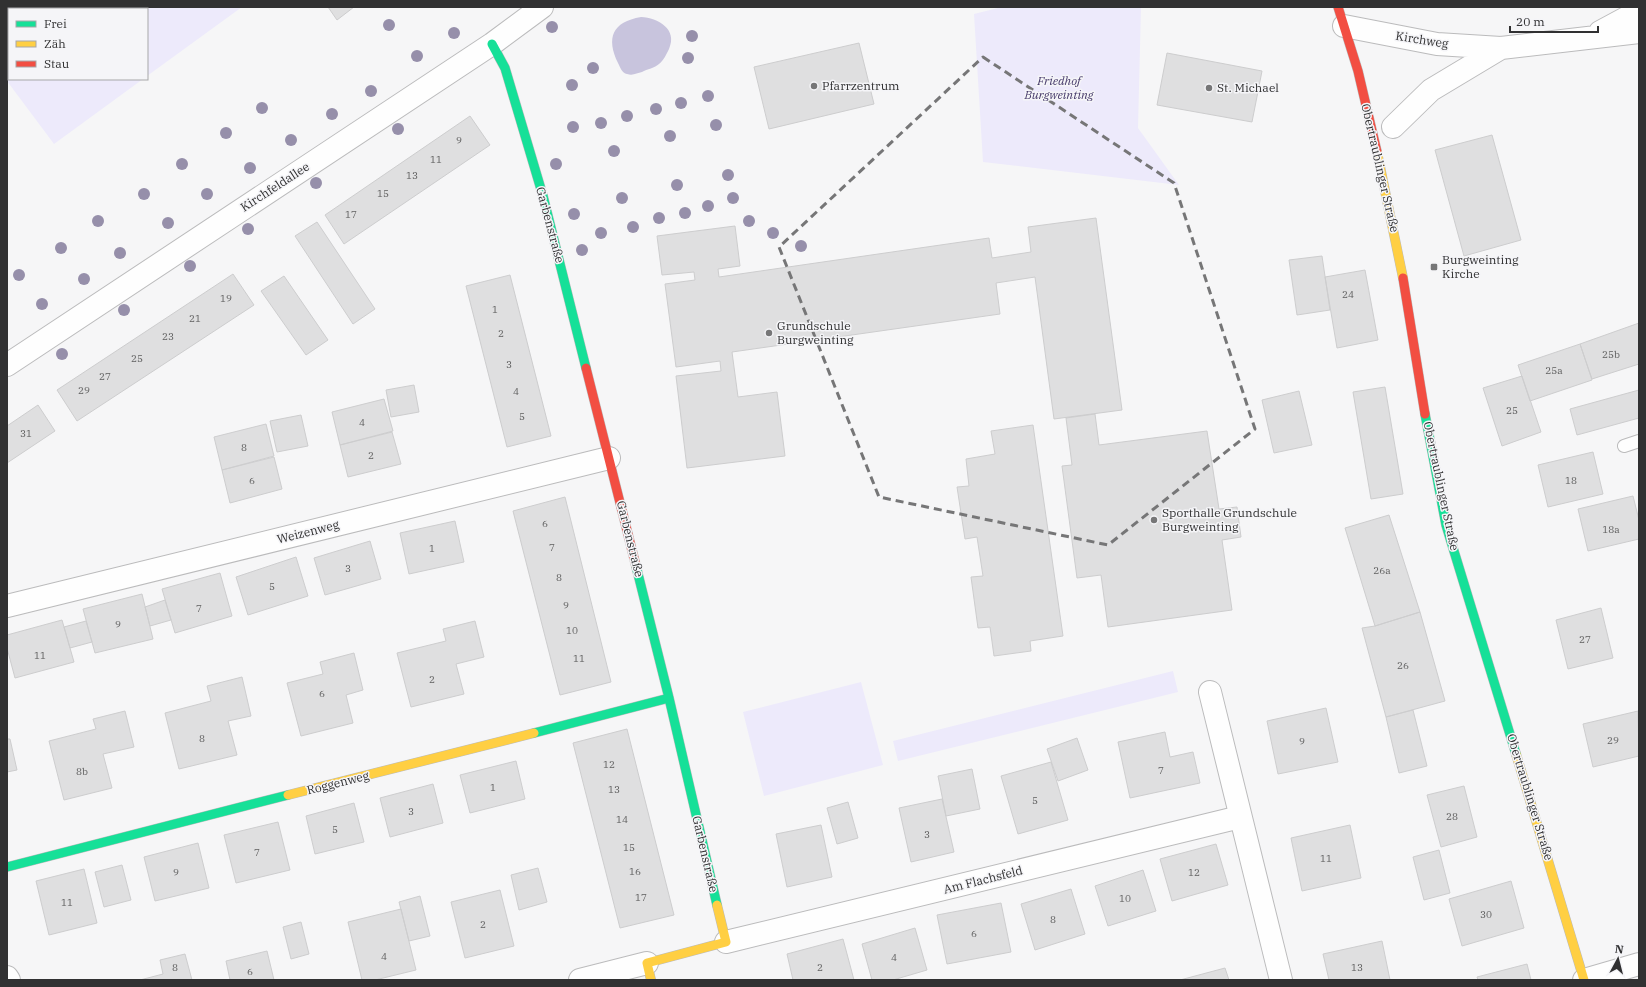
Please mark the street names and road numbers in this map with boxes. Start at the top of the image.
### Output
street label: Kirchweg [1395,28,1450,51]
street label: Obertraublinger Straße [1358,102,1403,234]
street label: Kirchfeldallee [237,159,312,214]
street label: Garbenstraße [533,185,568,265]
street label: Obertraublinger Straße [1420,420,1463,552]
street label: Garbenstraße [614,499,647,579]
street label: Weizenweg [275,516,341,546]
street label: Obertraublinger Straße [1504,732,1557,862]
street label: Roggenweg [305,767,371,798]
street label: Garbenstraße [689,814,722,894]
street label: Am Flachsfeld [942,862,1024,897]

